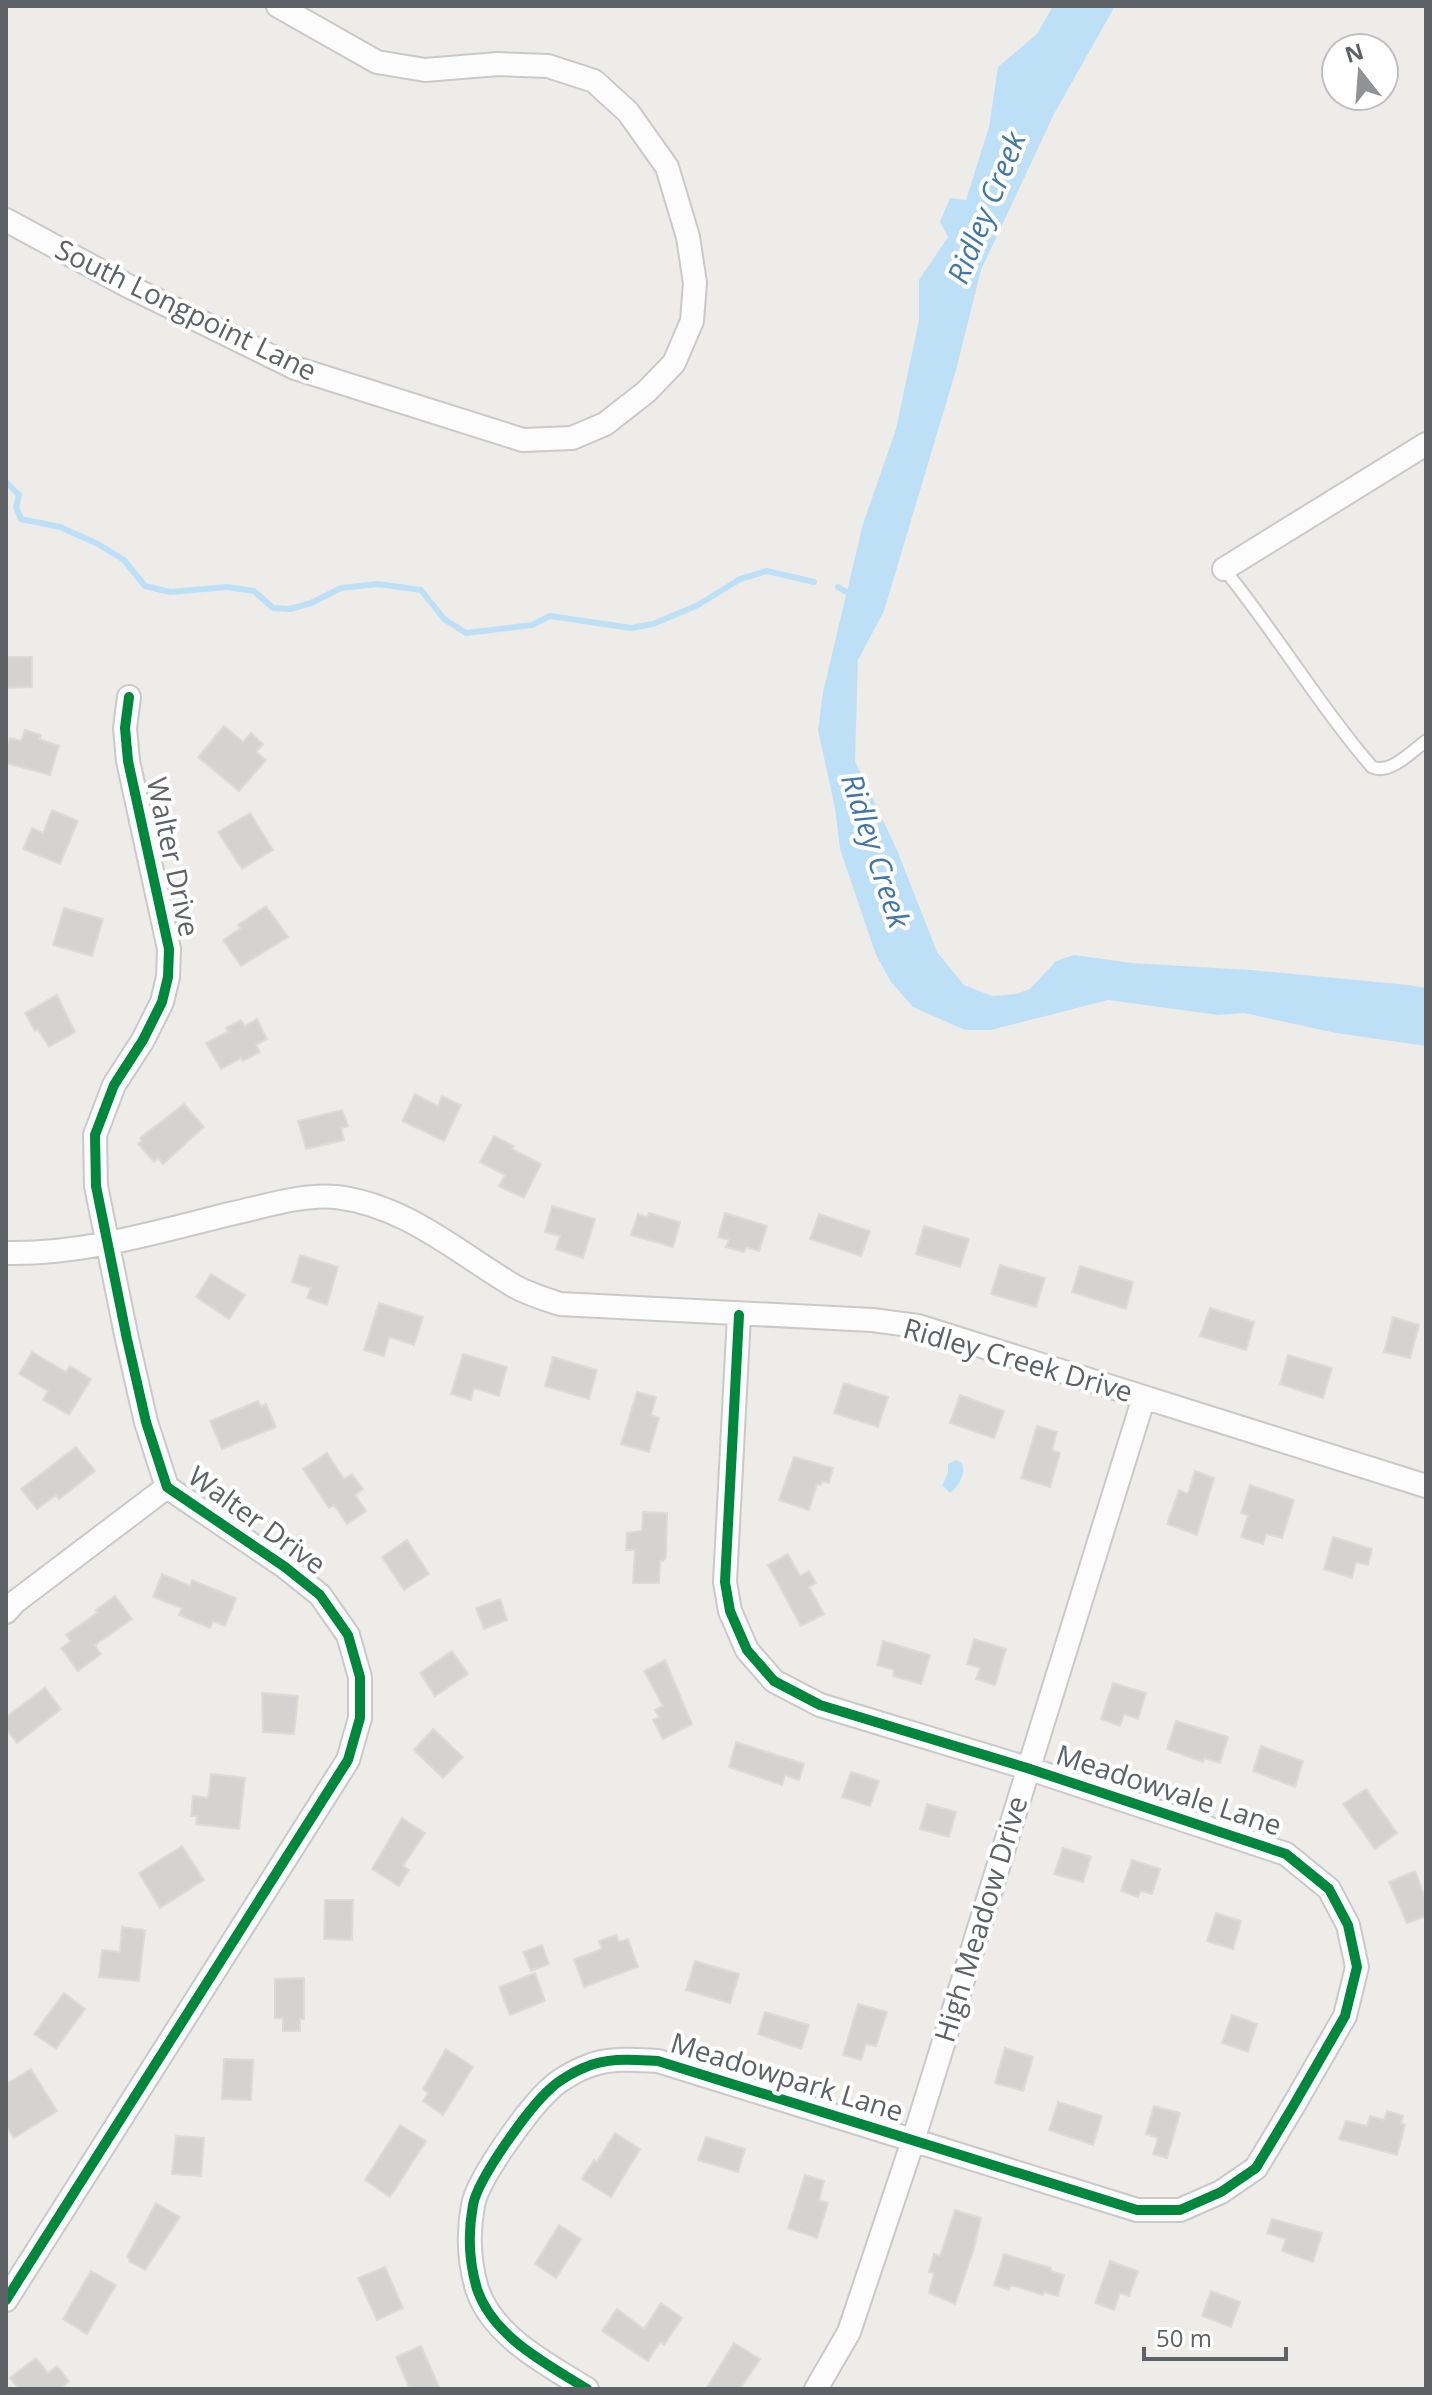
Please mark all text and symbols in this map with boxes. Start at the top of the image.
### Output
north arrow [1320,32,1400,112]
text: N [1341,35,1367,69]
water label: Ridley Creek [937,124,1035,289]
street label: South Longpoint Lane [50,229,323,389]
water label: Ridley Creek [832,768,921,934]
street label: Walter Drive [139,774,209,940]
street label: Ridley Creek Drive [899,1308,1137,1410]
street label: Walter Drive [181,1456,334,1582]
street label: Meadowvale Lane [1052,1735,1287,1843]
street label: High Meadow Drive [925,1791,1036,2046]
street label: Meadowpark Lane [666,2023,908,2129]
scale bar [1144,2311,1286,2361]
text: 50 m [1156,2321,1212,2354]

